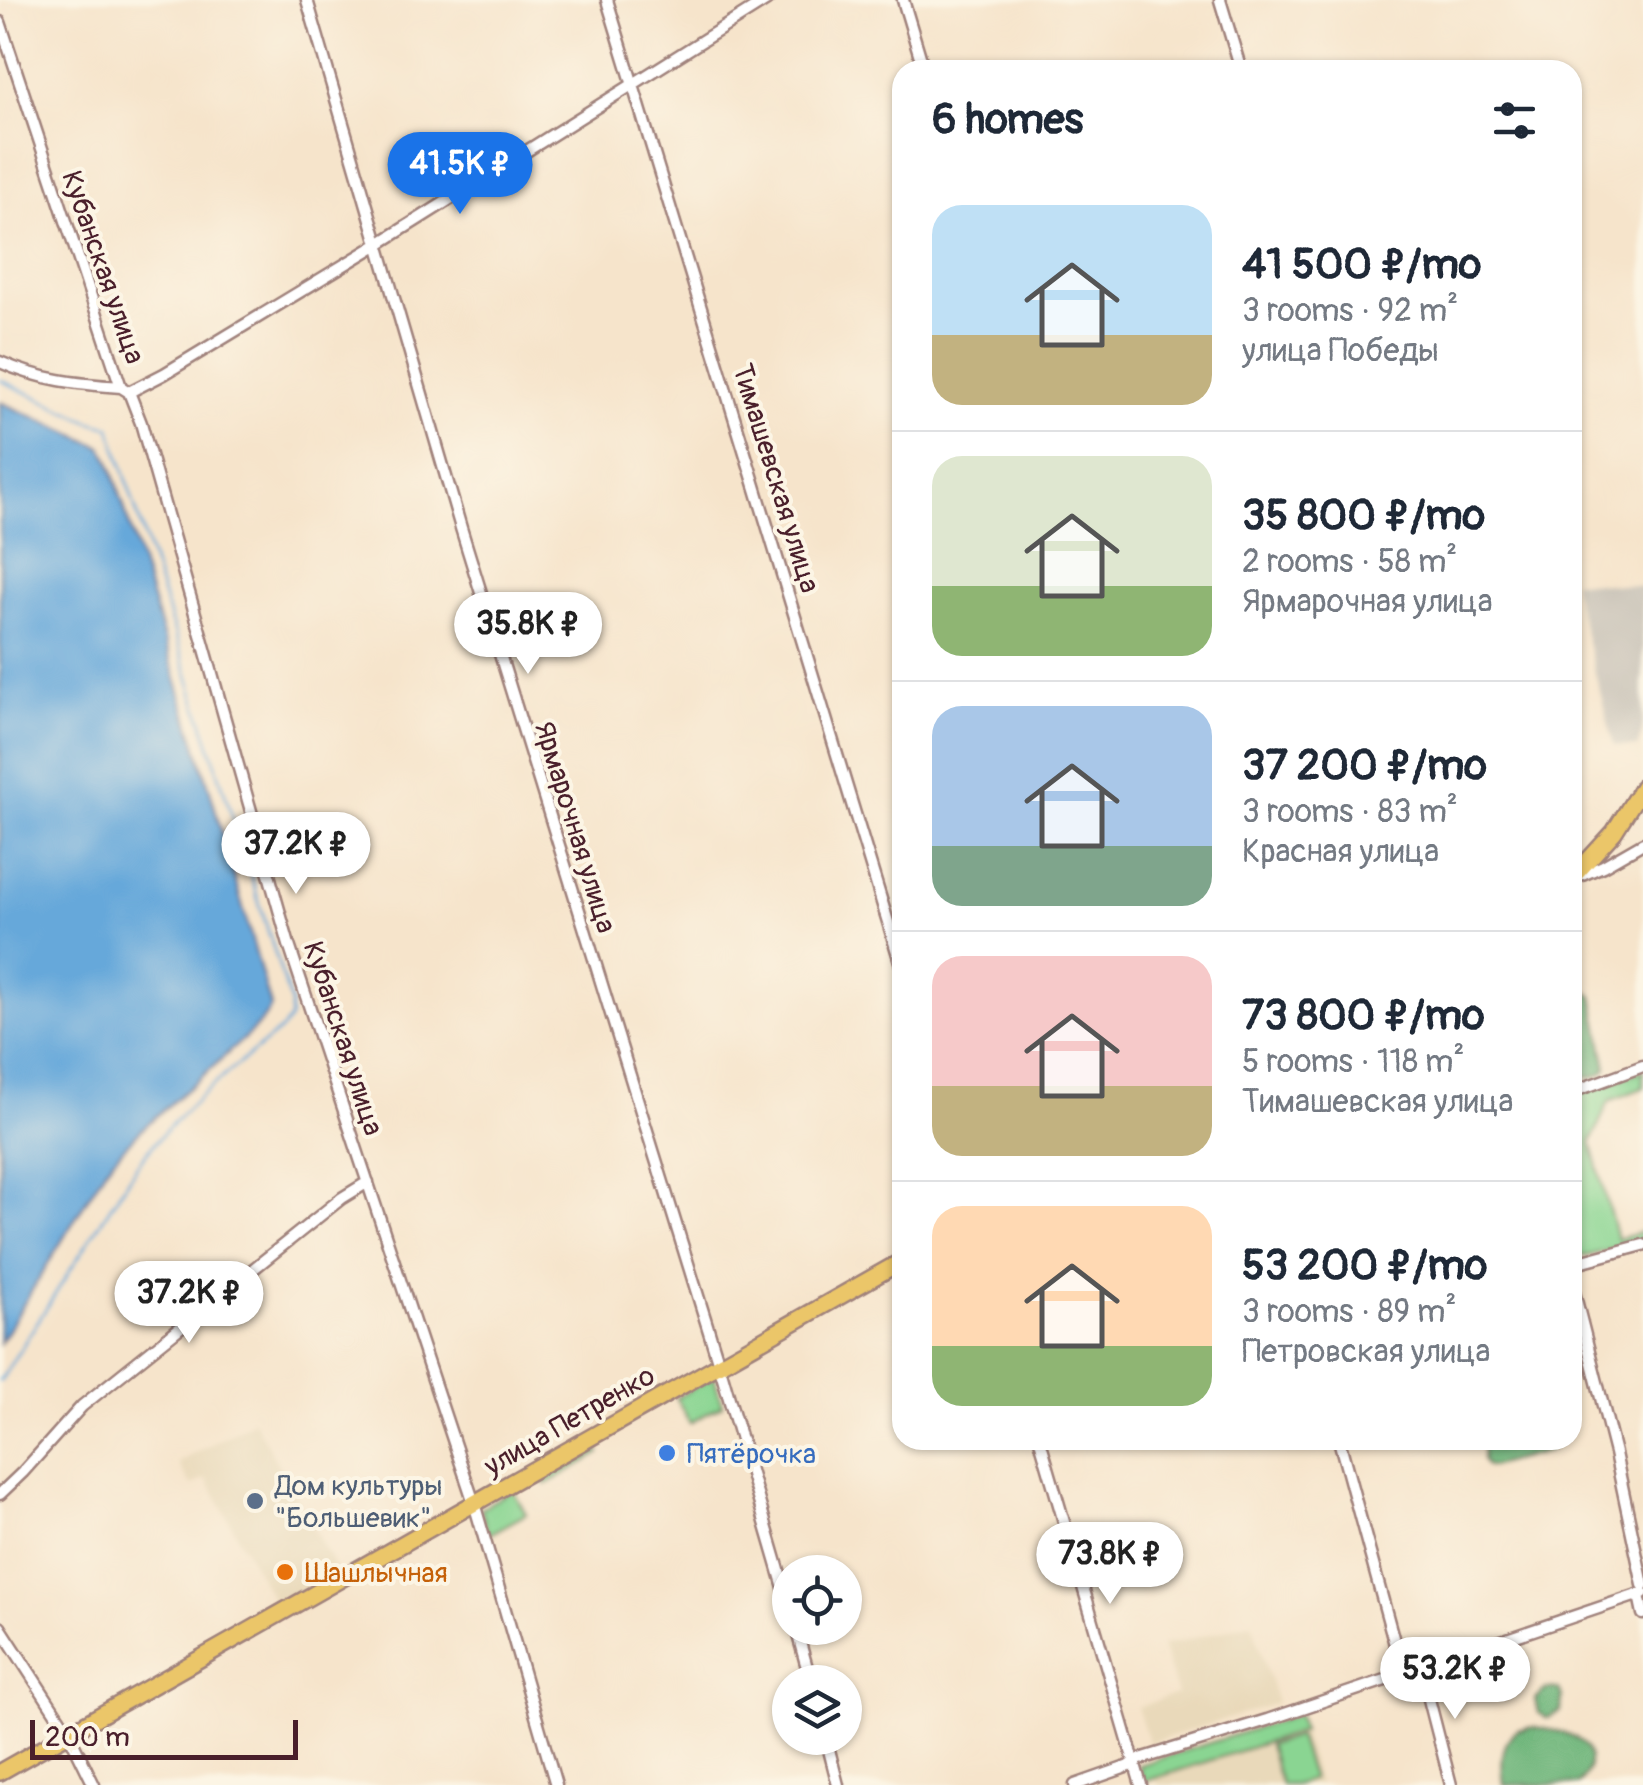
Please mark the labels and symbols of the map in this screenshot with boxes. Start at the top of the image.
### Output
pin: 41.5K ₽ [368,132,552,217]
street label: Кубанская улица [53,166,152,369]
street label: Тимашевская улица [724,360,827,597]
pin: 35.8K ₽ [436,592,620,677]
street label: Ярмарочная улица [526,717,623,937]
pin: 37.2K ₽ [204,812,388,897]
street label: Кубанская улица [295,937,390,1140]
pin: 37.2K ₽ [97,1261,281,1346]
street label: улица Петренко [477,1358,661,1485]
place label: Пятёрочка [687,1437,816,1472]
marker: Пятёрочка [656,1442,678,1464]
place label: Дом культуры "Большевик" [274,1469,443,1536]
marker: Дом культуры "Большевик" [244,1490,266,1512]
pin: 73.8K ₽ [1018,1522,1202,1607]
place label: Шашлычная [305,1556,448,1591]
marker: Шашлычная [274,1561,296,1583]
pin: 53.2K ₽ [1363,1637,1547,1722]
scale bar [30,1715,298,1760]

